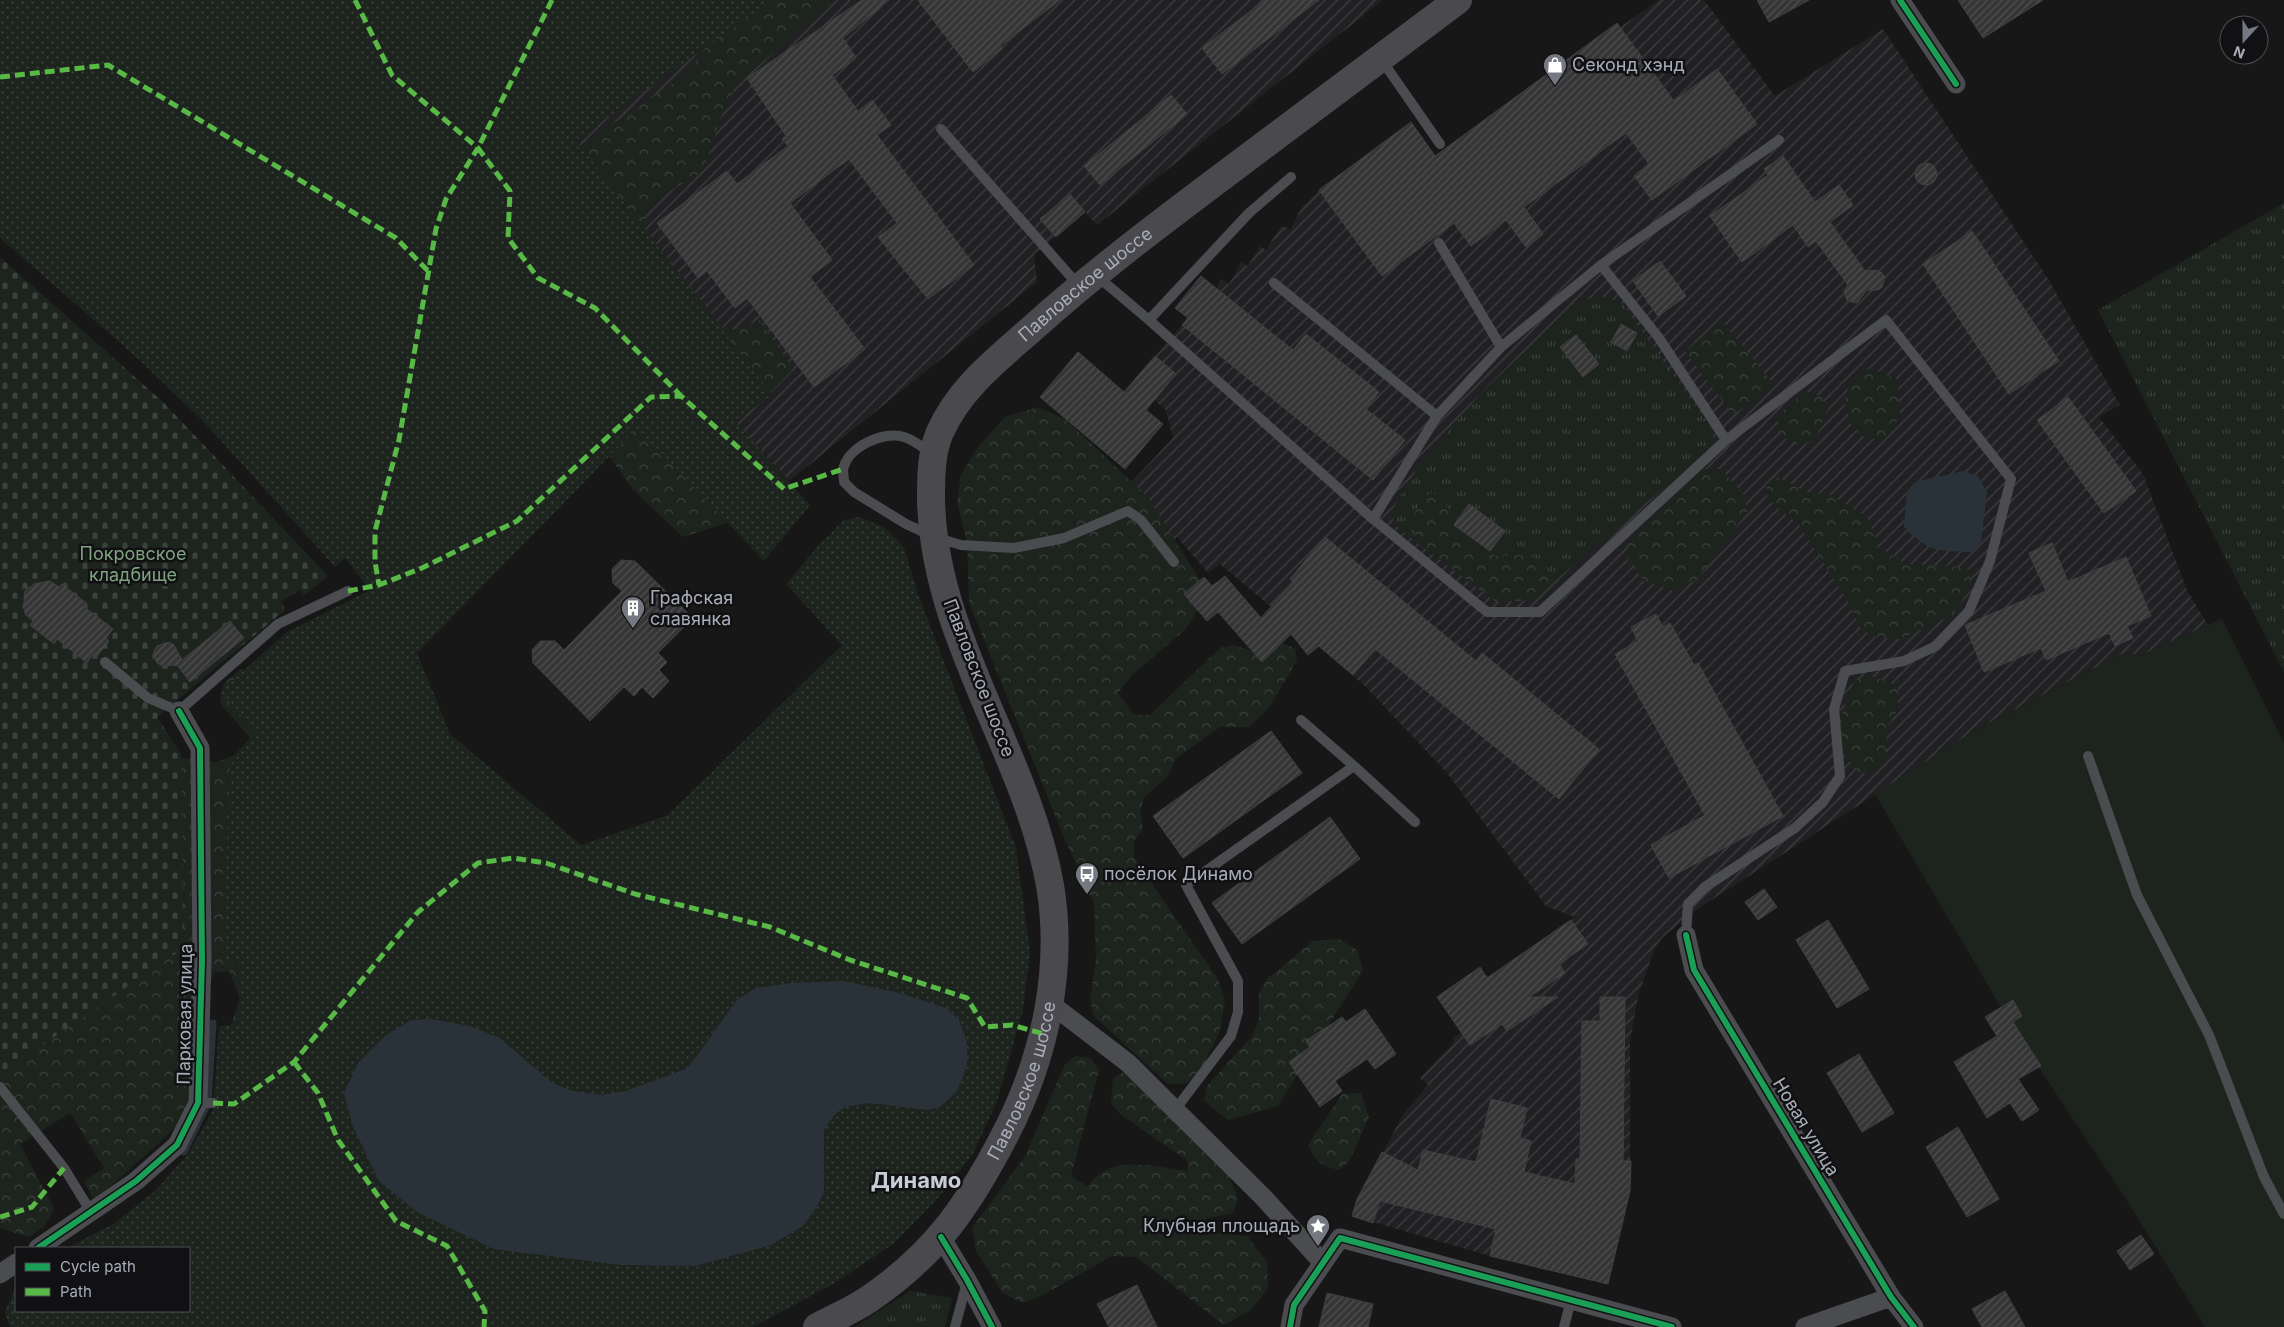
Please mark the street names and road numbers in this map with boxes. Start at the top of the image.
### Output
street label: Павловское шоссе [1014,223,1156,346]
street label: Павловское шоссе [940,596,1019,760]
street label: Парковая улица [173,943,196,1085]
street label: Павловское шоссе [983,1000,1060,1163]
street label: Новая улица [1769,1074,1844,1180]

